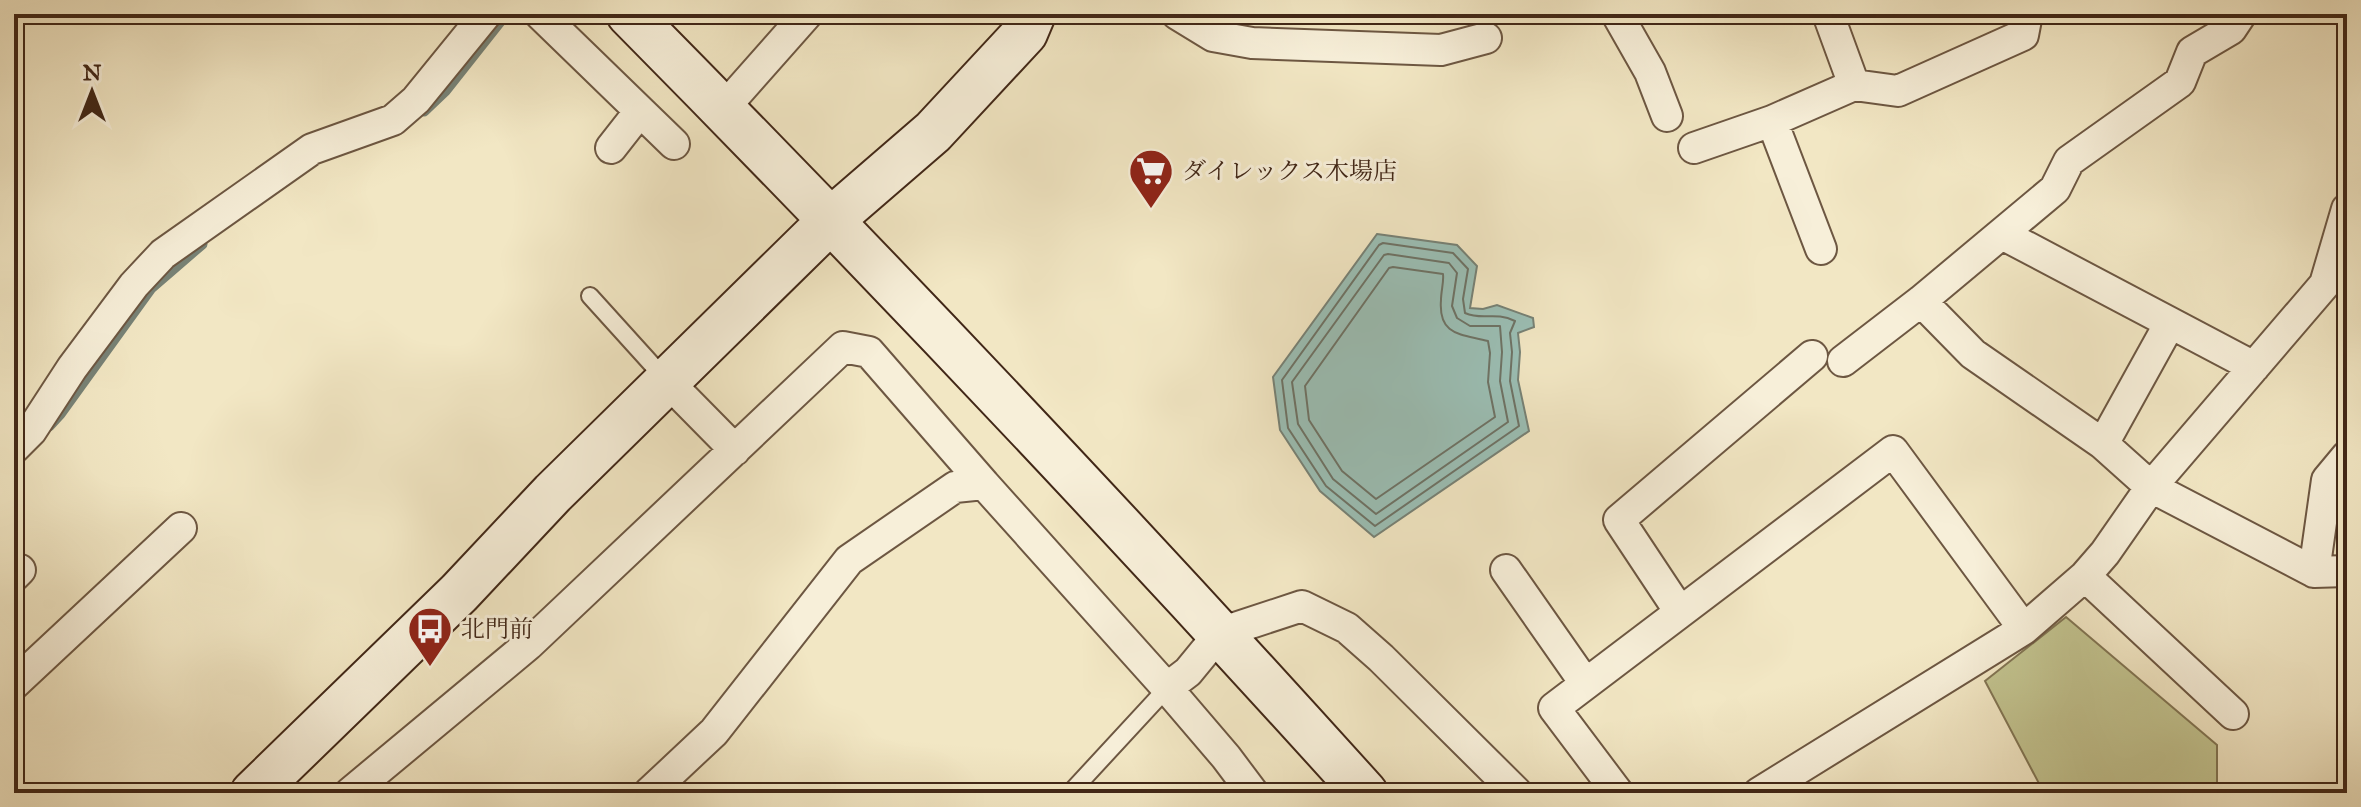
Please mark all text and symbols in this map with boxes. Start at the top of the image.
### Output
north arrow [52,52,132,132]
text: N [83,59,102,86]
supermarket icon: ダイレックス木場店 [1127,147,1175,210]
place label: ダイレックス木場店 [1182,156,1397,186]
bus stop icon: 北門前 [406,605,454,668]
place label: 北門前 [461,614,533,644]

